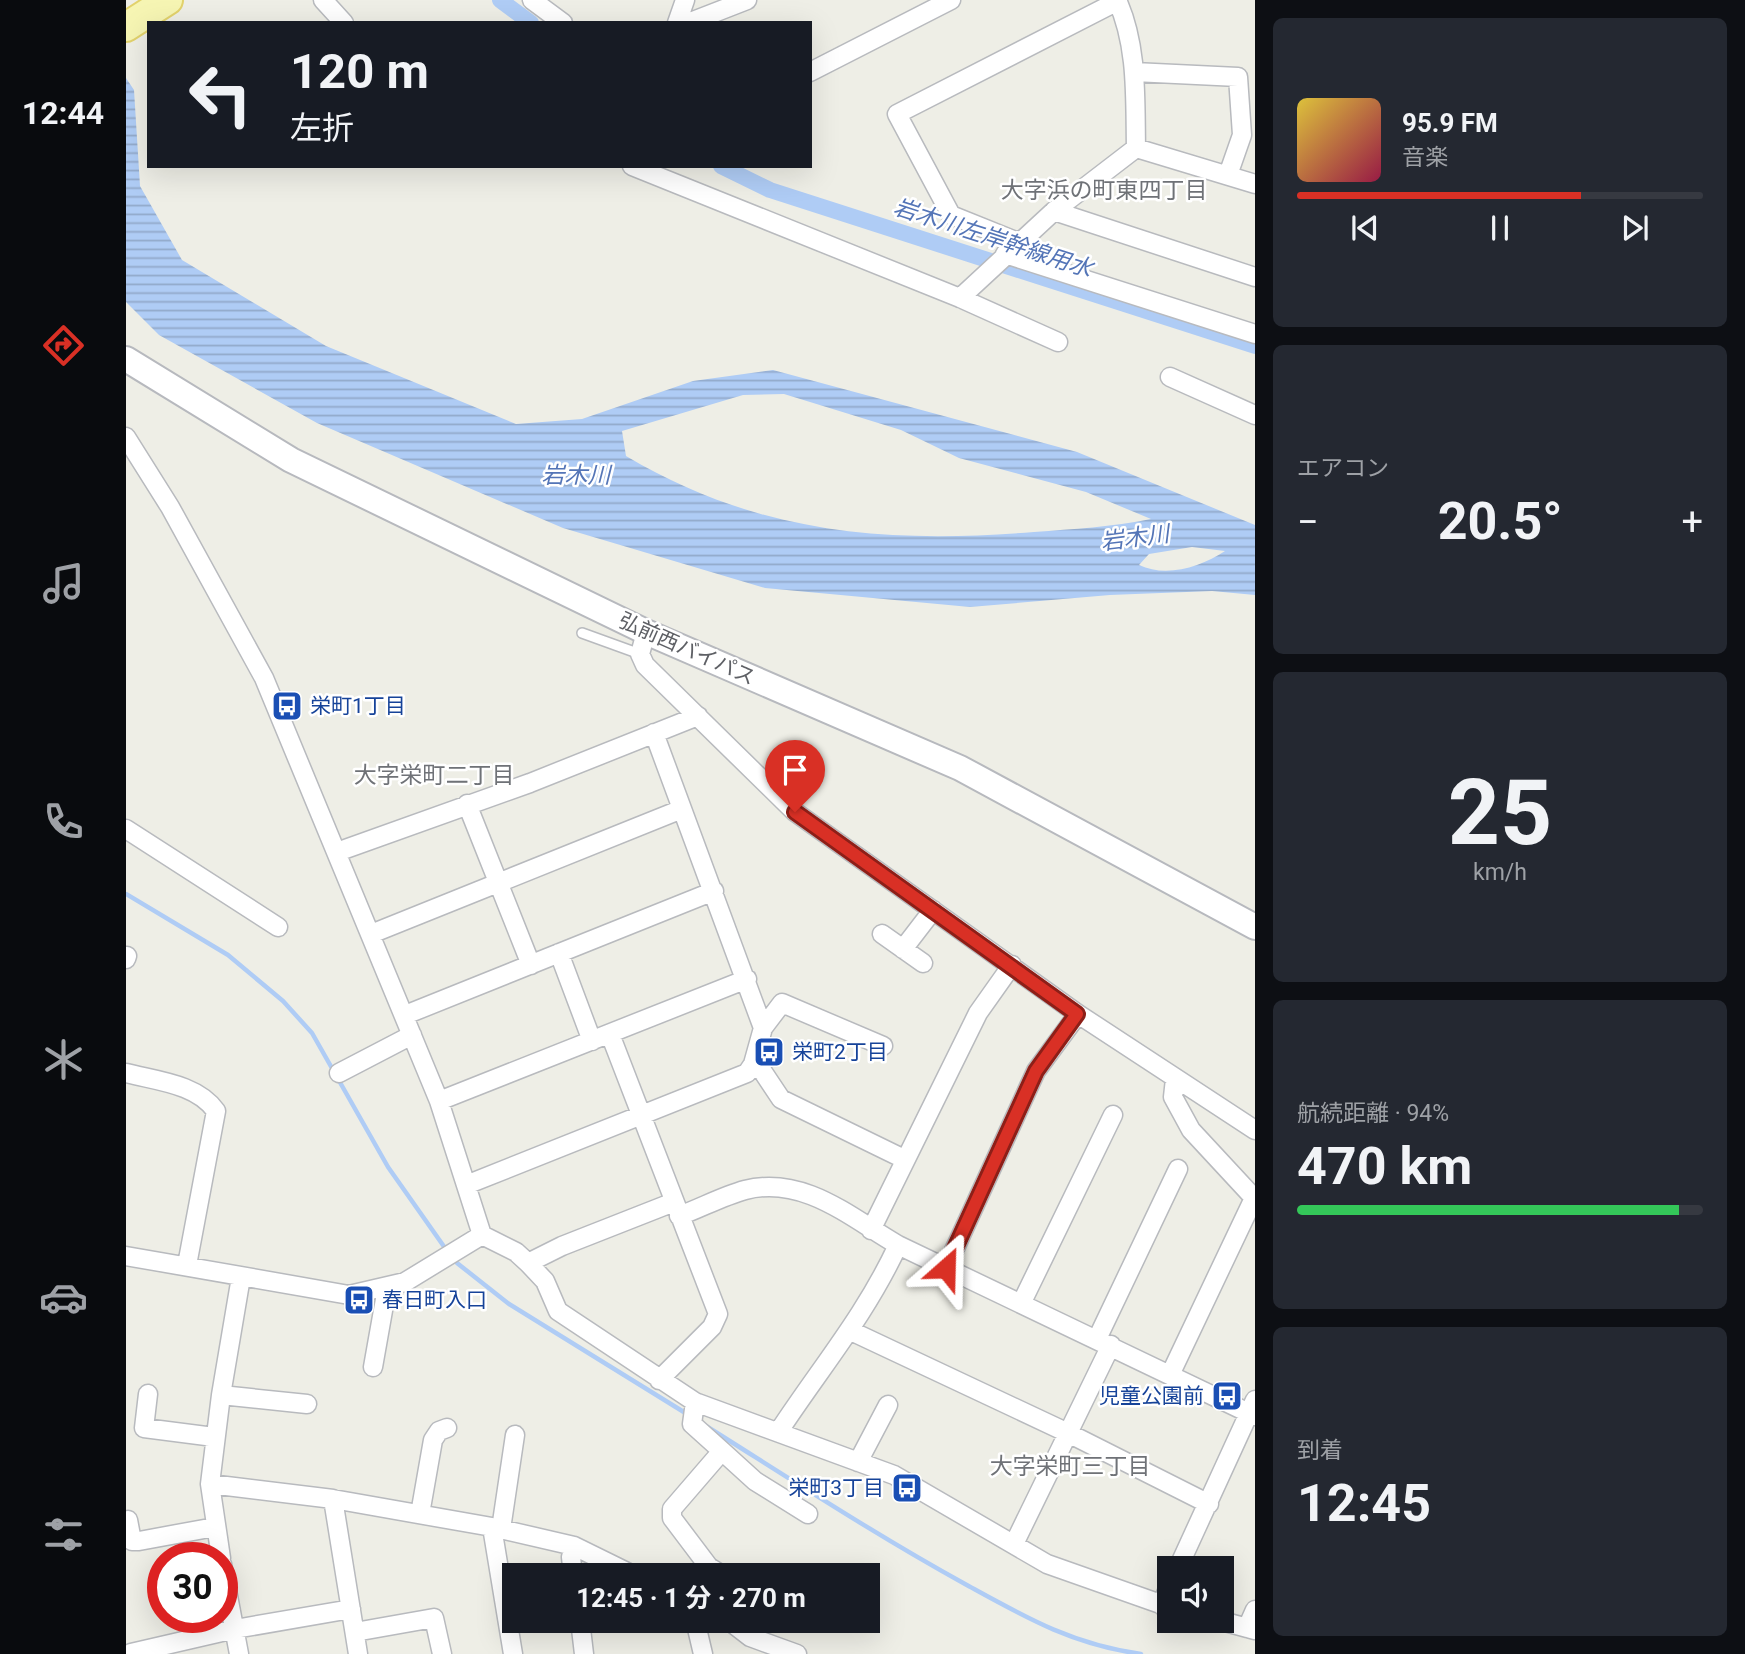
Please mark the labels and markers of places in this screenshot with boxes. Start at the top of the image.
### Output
bus stop icon: 栄町1丁目 [270,689,304,723]
place label: 栄町1丁目 [310,694,406,718]
pin [765,740,825,812]
bus stop icon: 栄町2丁目 [752,1035,786,1069]
place label: 栄町2丁目 [792,1040,888,1064]
bus stop icon: 春日町入口 [342,1283,376,1317]
place label: 春日町入口 [382,1288,487,1312]
bus stop icon: 児童公園前 [1210,1379,1244,1413]
place label: 児童公園前 [1099,1384,1204,1408]
bus stop icon: 栄町3丁目 [890,1471,924,1505]
place label: 栄町3丁目 [788,1476,884,1500]

